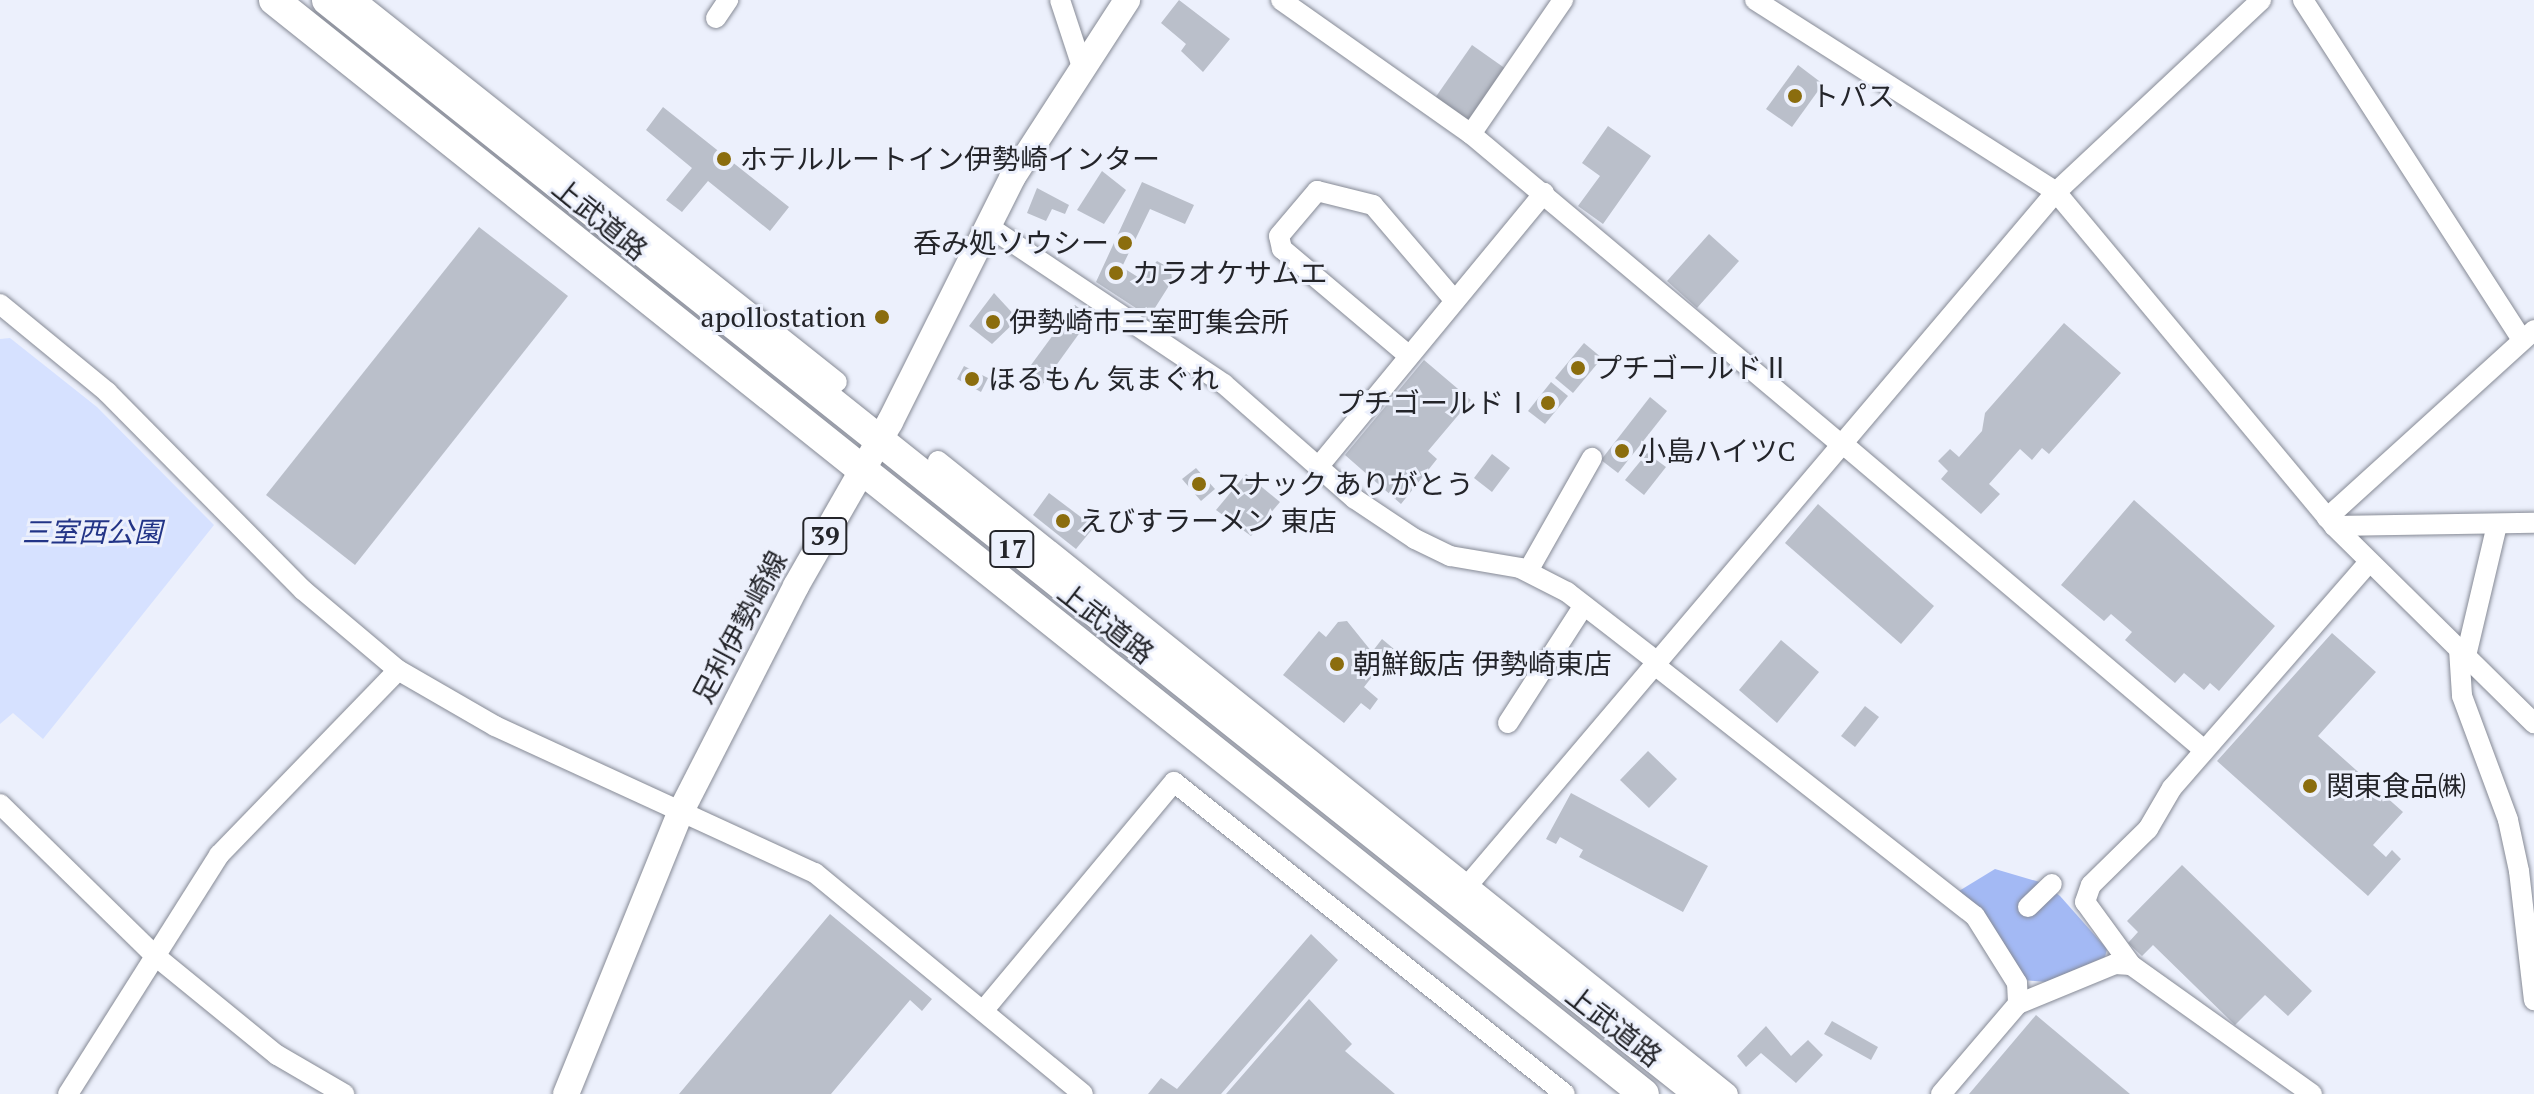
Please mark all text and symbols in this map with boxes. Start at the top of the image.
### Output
place label: トパス [1811,79,1895,113]
marker: トパス [1786,87,1804,105]
place label: ホテルルートイン伊勢崎インター [740,142,1160,176]
marker: ホテルルートイン伊勢崎インター [715,150,733,168]
street label: 上武道路 [546,171,654,267]
place label: 呑み処ソウシー [913,226,1109,260]
marker: 呑み処ソウシー [1116,234,1134,252]
place label: カラオケサムエ [1132,256,1328,290]
marker: カラオケサムエ [1107,264,1125,282]
place label: apollostation [701,300,866,334]
place label: 伊勢崎市三室町集会所 [1009,305,1289,339]
marker: apollostation [873,308,891,326]
marker: 伊勢崎市三室町集会所 [984,313,1002,331]
place label: プチゴールドⅡ [1594,351,1790,385]
marker: プチゴールドⅡ [1569,359,1587,377]
place label: ほるもん 気まぐれ [988,362,1219,396]
marker: ほるもん 気まぐれ [963,370,981,388]
place label: プチゴールドⅠ [1336,386,1532,420]
marker: プチゴールドⅠ [1539,394,1557,412]
place label: 小島ハイツC [1638,434,1796,468]
marker: 小島ハイツC [1613,442,1631,460]
place label: スナック ありがとう [1215,467,1474,501]
marker: スナック ありがとう [1190,475,1208,493]
place label: えびすラーメン 東店 [1079,504,1338,538]
marker: えびすラーメン 東店 [1054,512,1072,530]
road number: 39 [801,514,849,558]
park label: 三室西公園 [22,515,162,549]
road number: 17 [988,527,1036,571]
street label: 足利伊勢崎線 [686,545,794,709]
street label: 上武道路 [1052,575,1160,671]
place label: 朝鮮飯店 伊勢崎東店 [1353,647,1612,681]
marker: 朝鮮飯店 伊勢崎東店 [1328,655,1346,673]
place label: 関東食品㈱ [2326,769,2466,803]
marker: 関東食品㈱ [2301,777,2319,795]
street label: 上武道路 [1560,978,1668,1074]

